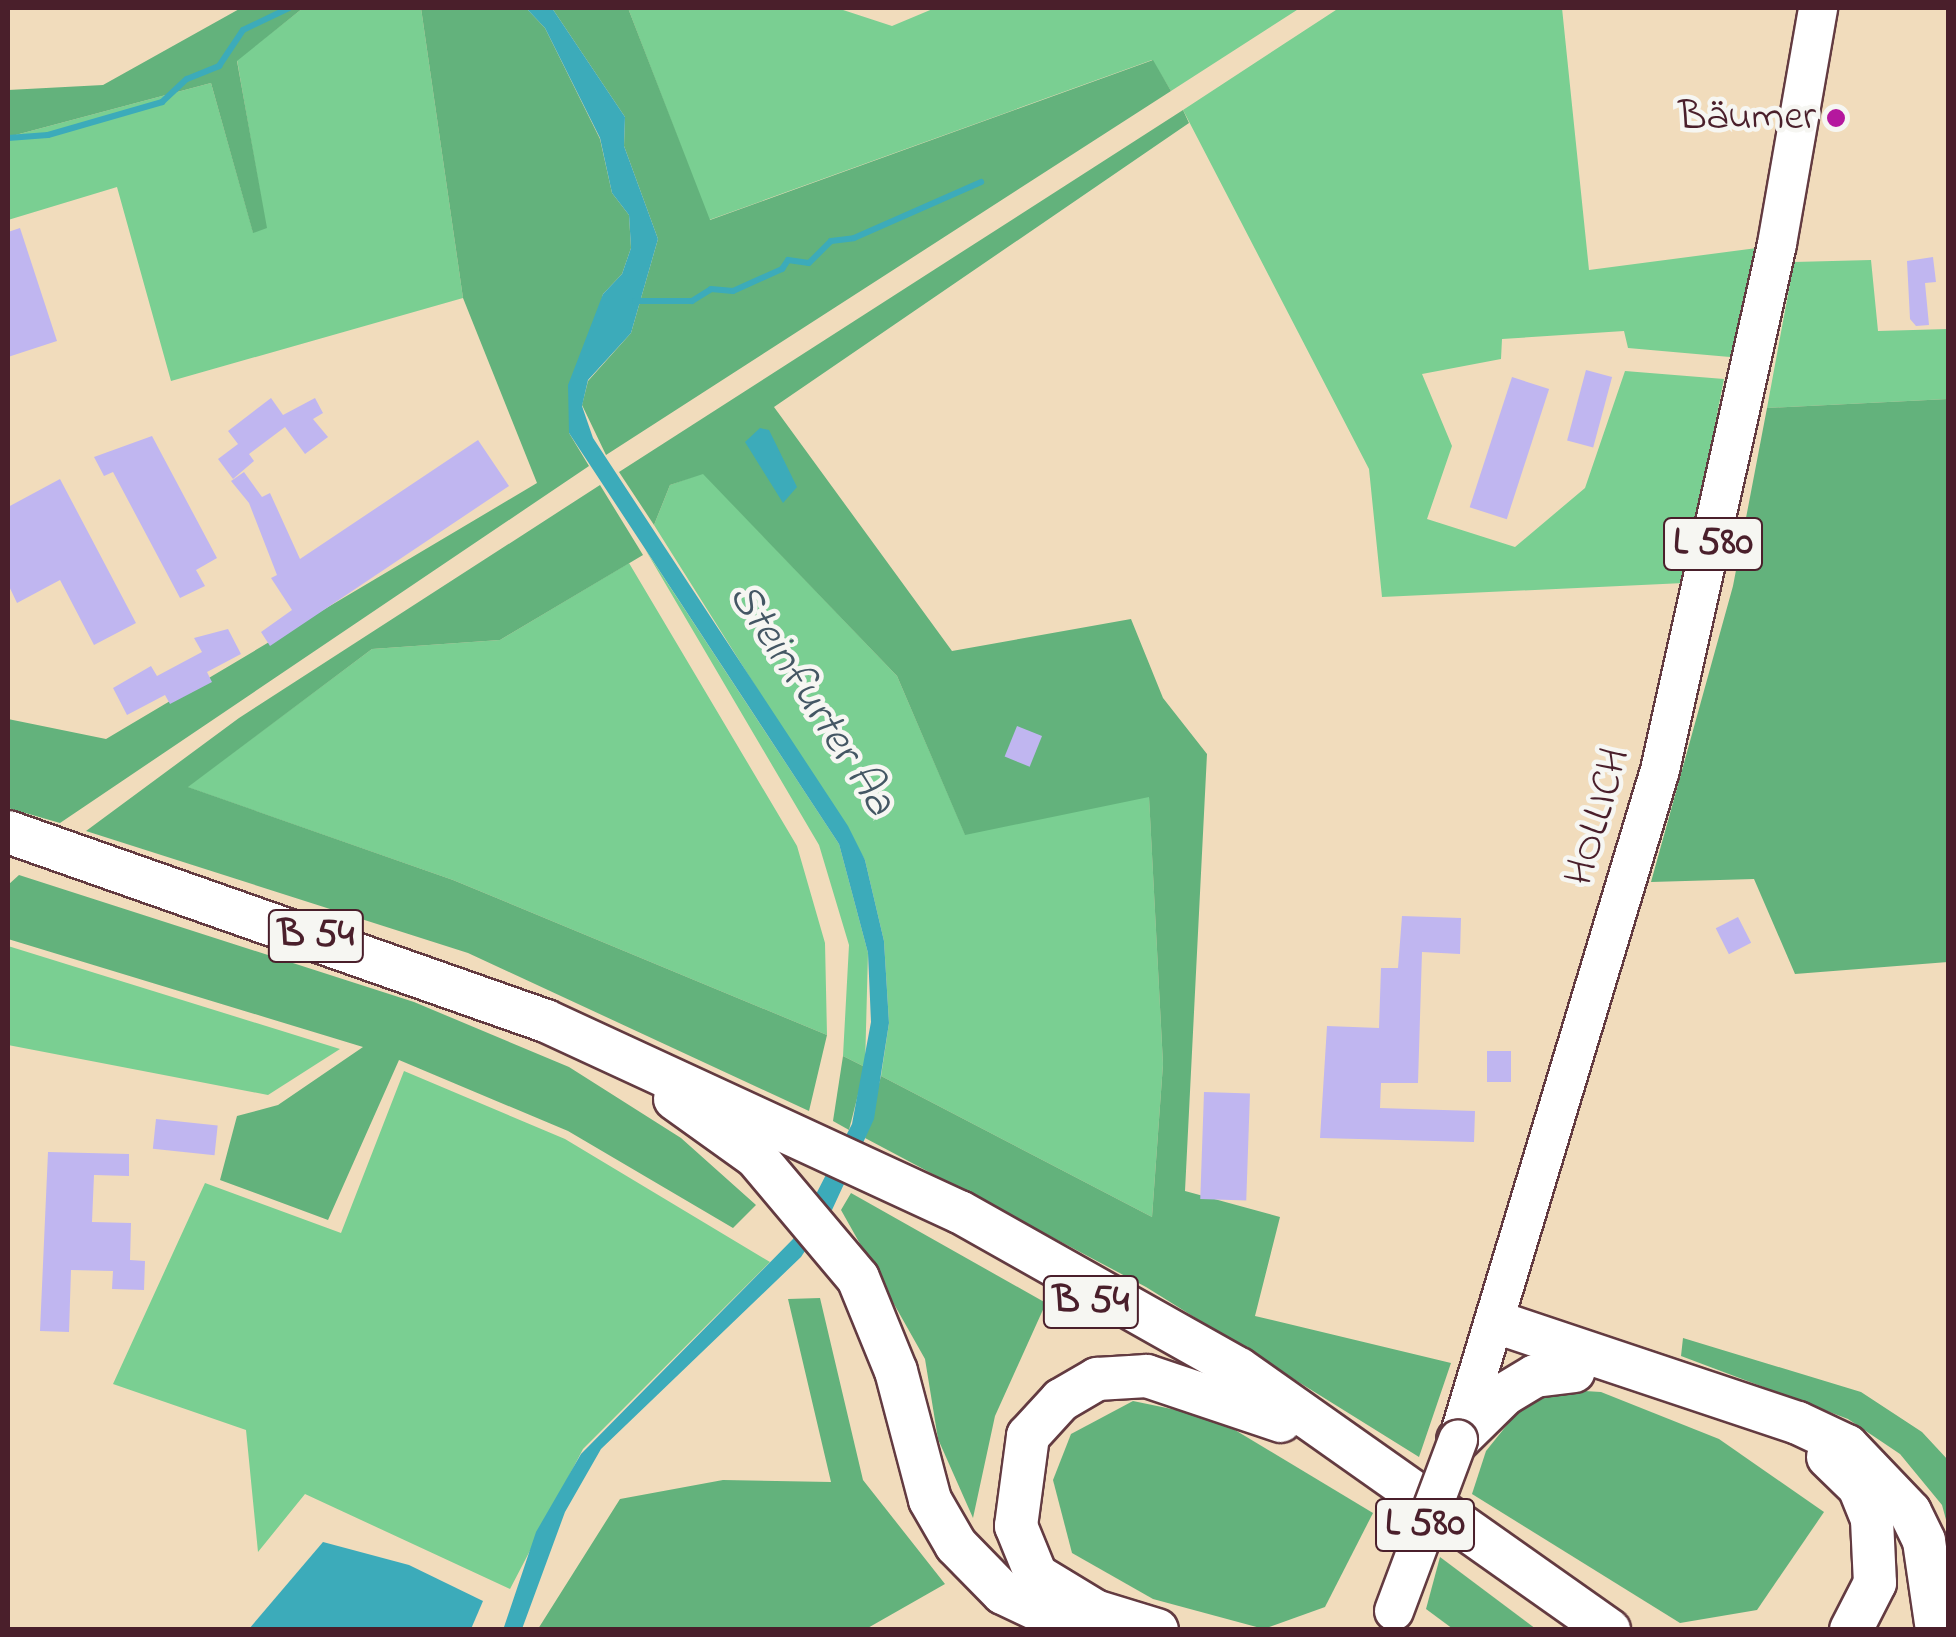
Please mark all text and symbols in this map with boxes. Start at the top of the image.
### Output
place label: Bäumer [1678,93,1816,143]
marker: Bäumer [1825,107,1847,129]
road number: L 580 [1663,509,1763,579]
water label: Steinfurter Aa [715,573,905,827]
street label: HOLLICH [1555,743,1643,891]
road number: B 54 [266,901,366,971]
road number: B 54 [1041,1267,1141,1337]
road number: L 580 [1375,1490,1475,1560]

